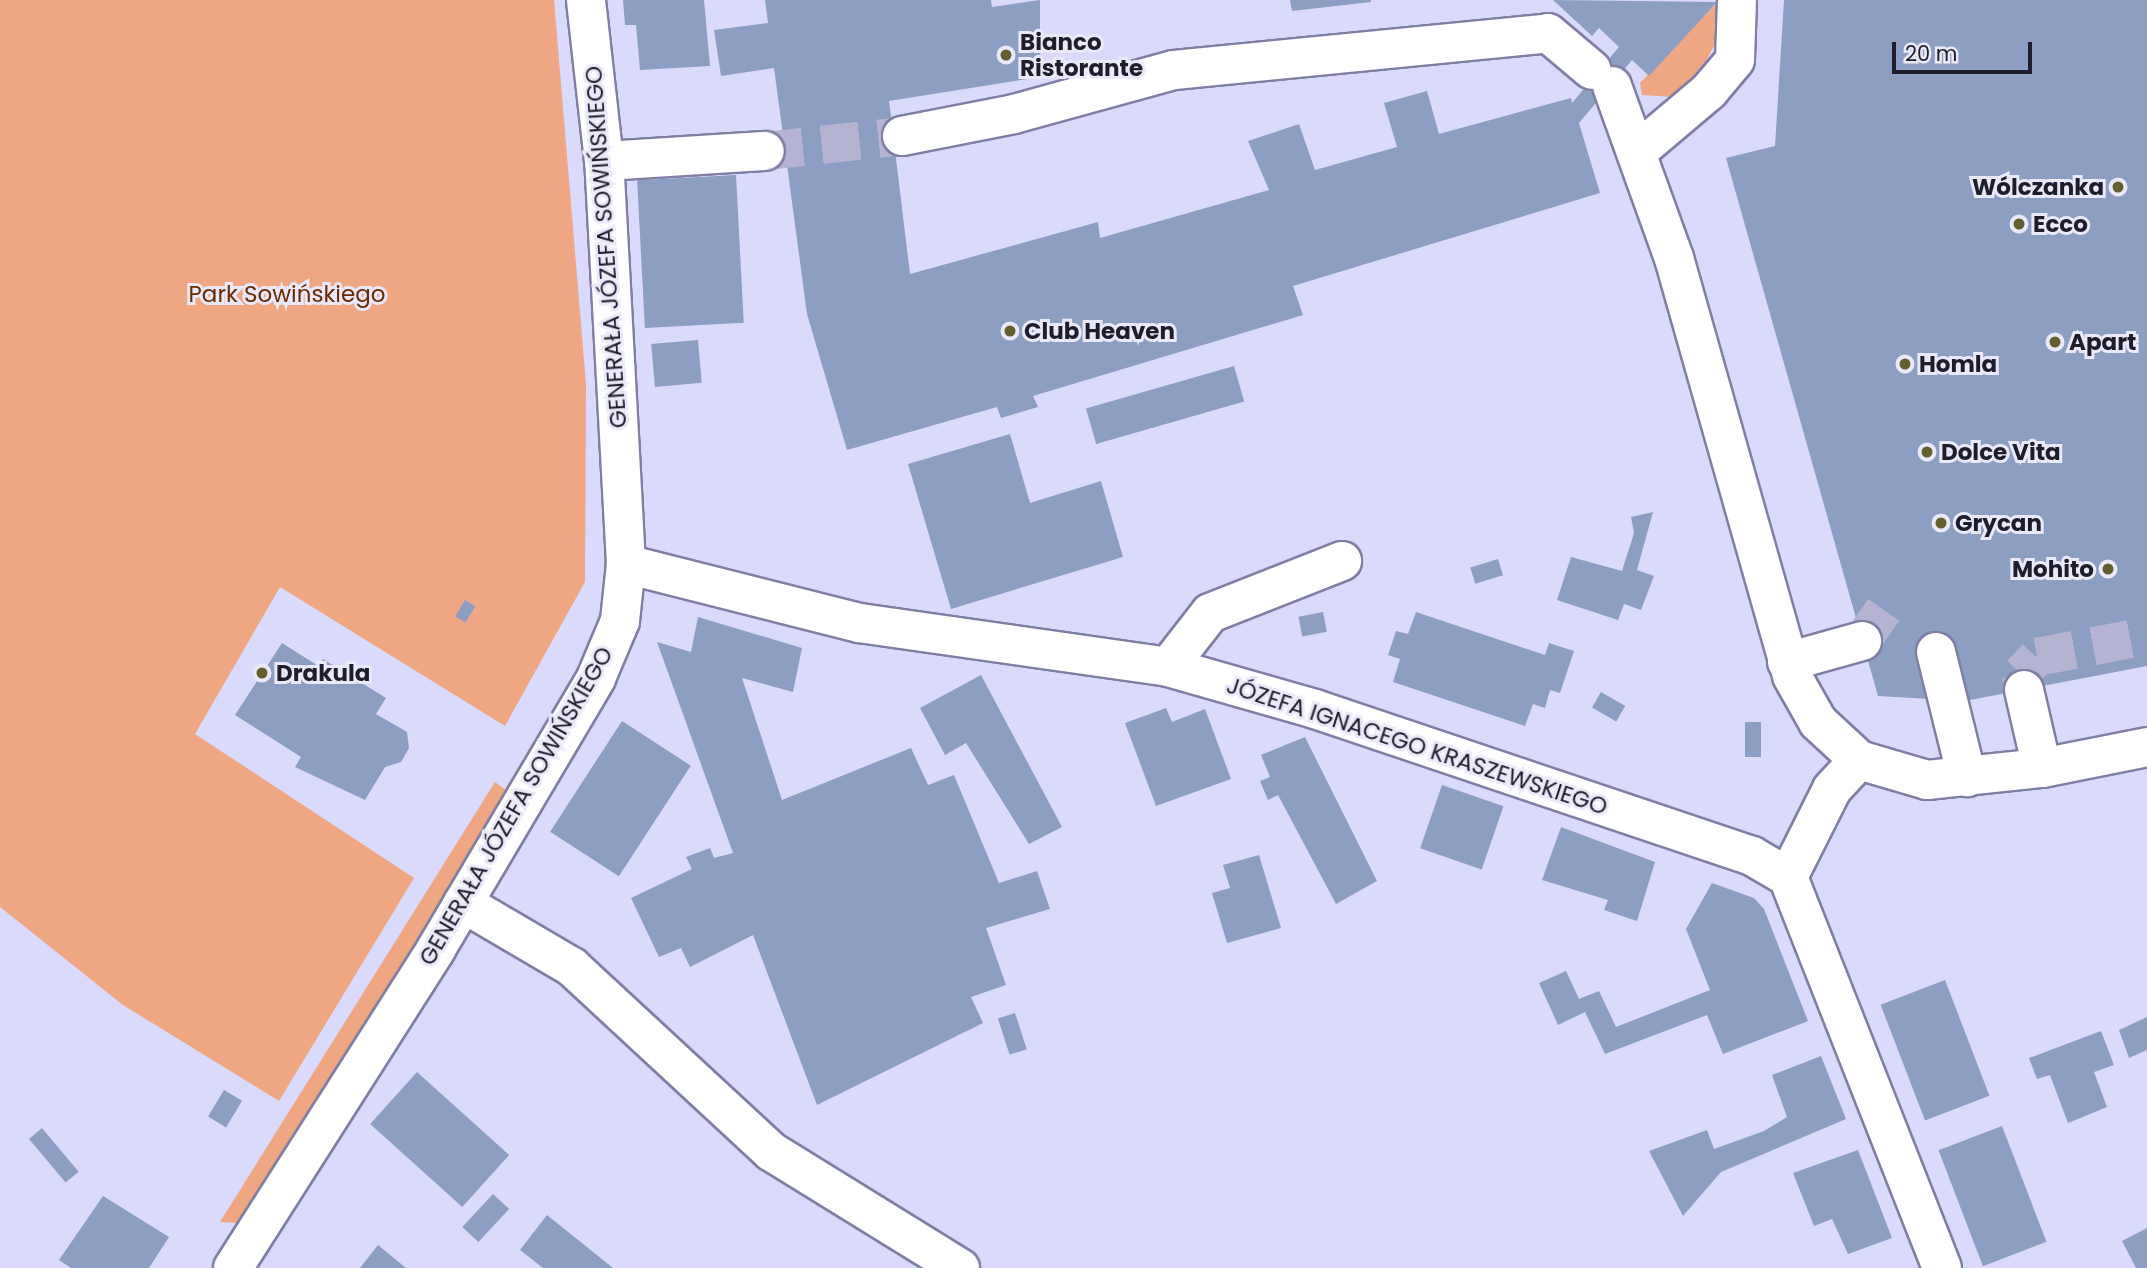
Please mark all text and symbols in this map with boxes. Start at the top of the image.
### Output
place label: Bianco Ristorante [1020,28,1143,82]
scale bar [1895,28,2035,72]
text: 20 m [1905,39,1958,68]
marker: Bianco Ristorante [998,47,1014,63]
street label: GENERAŁA JÓZEFA SOWIŃSKIEGO [580,65,632,429]
place label: Wólczanka [1972,173,2104,201]
marker: Wólczanka [2110,179,2126,195]
place label: Ecco [2033,210,2088,238]
marker: Ecco [2011,216,2027,232]
park label: Park Sowińskiego [189,280,385,308]
place label: Club Heaven [1024,317,1175,345]
marker: Club Heaven [1002,323,1018,339]
place label: Apart [2069,328,2136,356]
marker: Apart [2047,334,2063,350]
place label: Homla [1919,350,1997,378]
marker: Homla [1897,356,1913,372]
place label: Dolce Vita [1941,438,2061,466]
marker: Dolce Vita [1919,444,1935,460]
place label: Grycan [1955,509,2042,537]
marker: Grycan [1933,515,1949,531]
place label: Mohito [2012,555,2094,583]
marker: Mohito [2100,561,2116,577]
street label: GENERAŁA JÓZEFA SOWIŃSKIEGO [413,642,619,970]
place label: Drakula [276,659,370,687]
marker: Drakula [254,665,270,681]
street label: JÓZEFA IGNACEGO KRASZEWSKIEGO [1223,671,1611,821]

